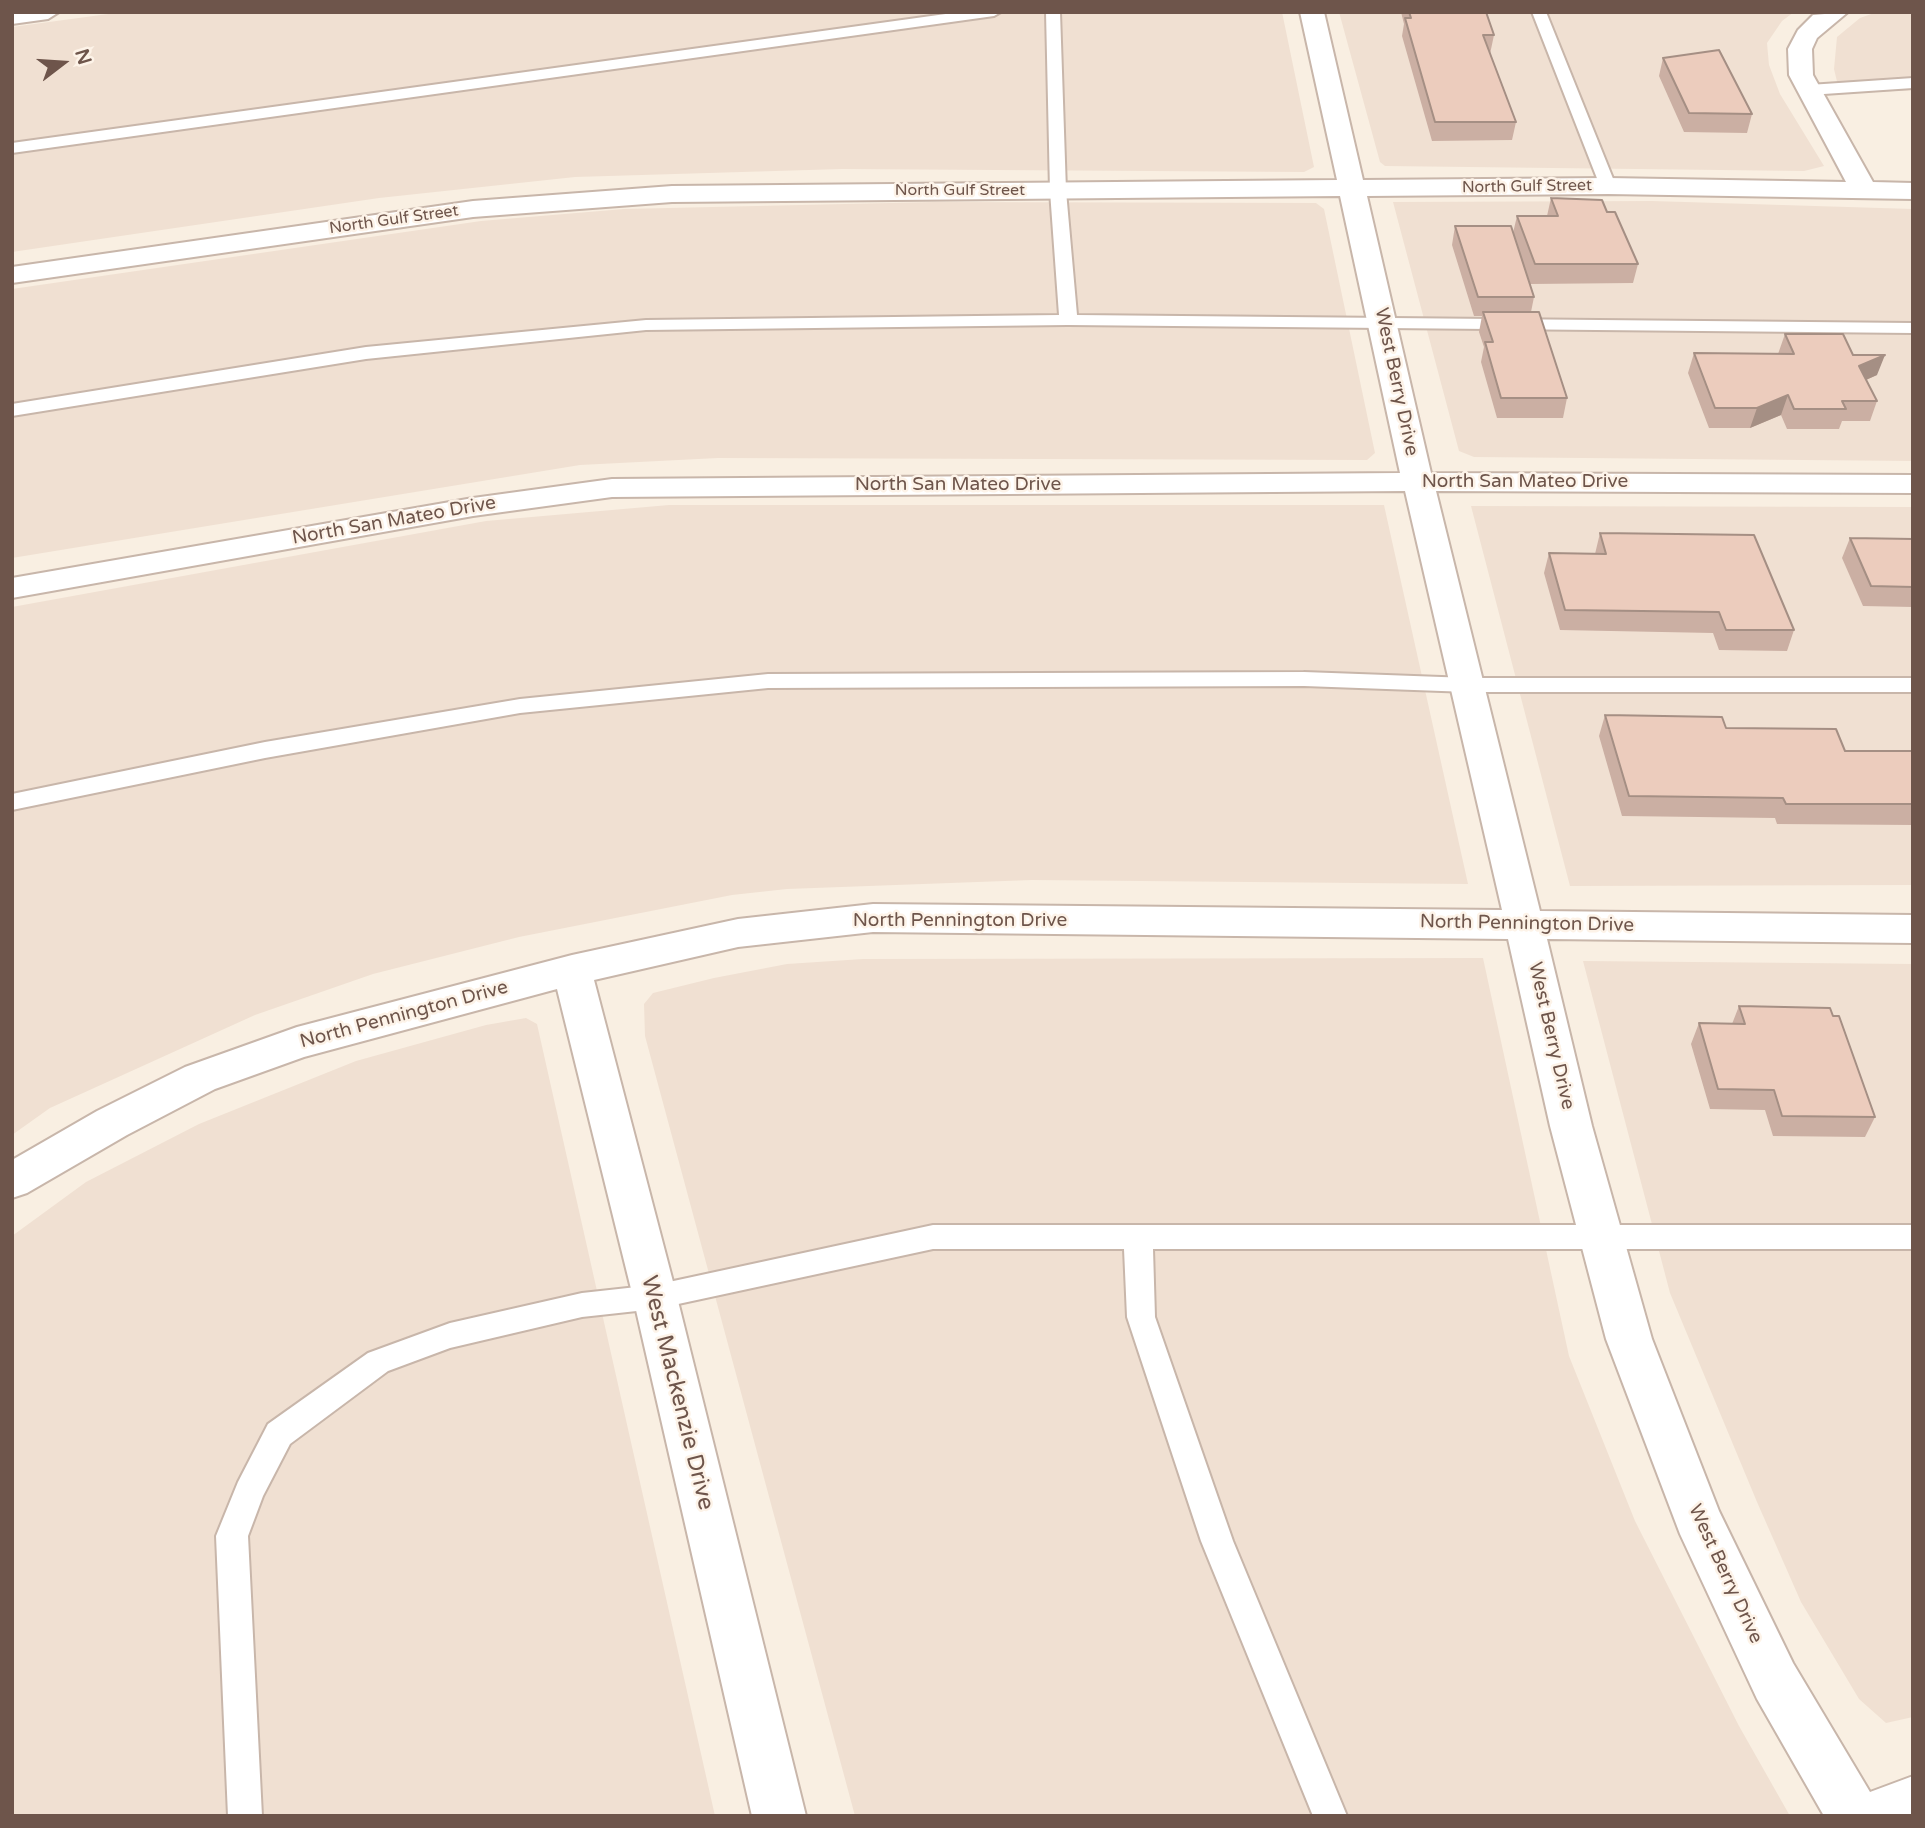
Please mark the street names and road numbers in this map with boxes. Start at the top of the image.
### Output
street label: North Gulf Street [1462,176,1592,198]
street label: North Gulf Street [895,181,1025,201]
street label: North Gulf Street [328,201,460,239]
street label: West Berry Drive [1369,306,1423,458]
street label: North San Mateo Drive [1422,471,1628,493]
street label: North San Mateo Drive [855,474,1061,496]
street label: North San Mateo Drive [290,492,498,550]
street label: North Pennington Drive [853,910,1067,932]
street label: North Pennington Drive [1420,911,1634,937]
street label: West Berry Drive [1523,960,1579,1112]
street label: North Pennington Drive [298,976,510,1054]
street label: West Mackenzie Drive [635,1273,719,1513]
street label: West Berry Drive [1683,1501,1767,1647]

